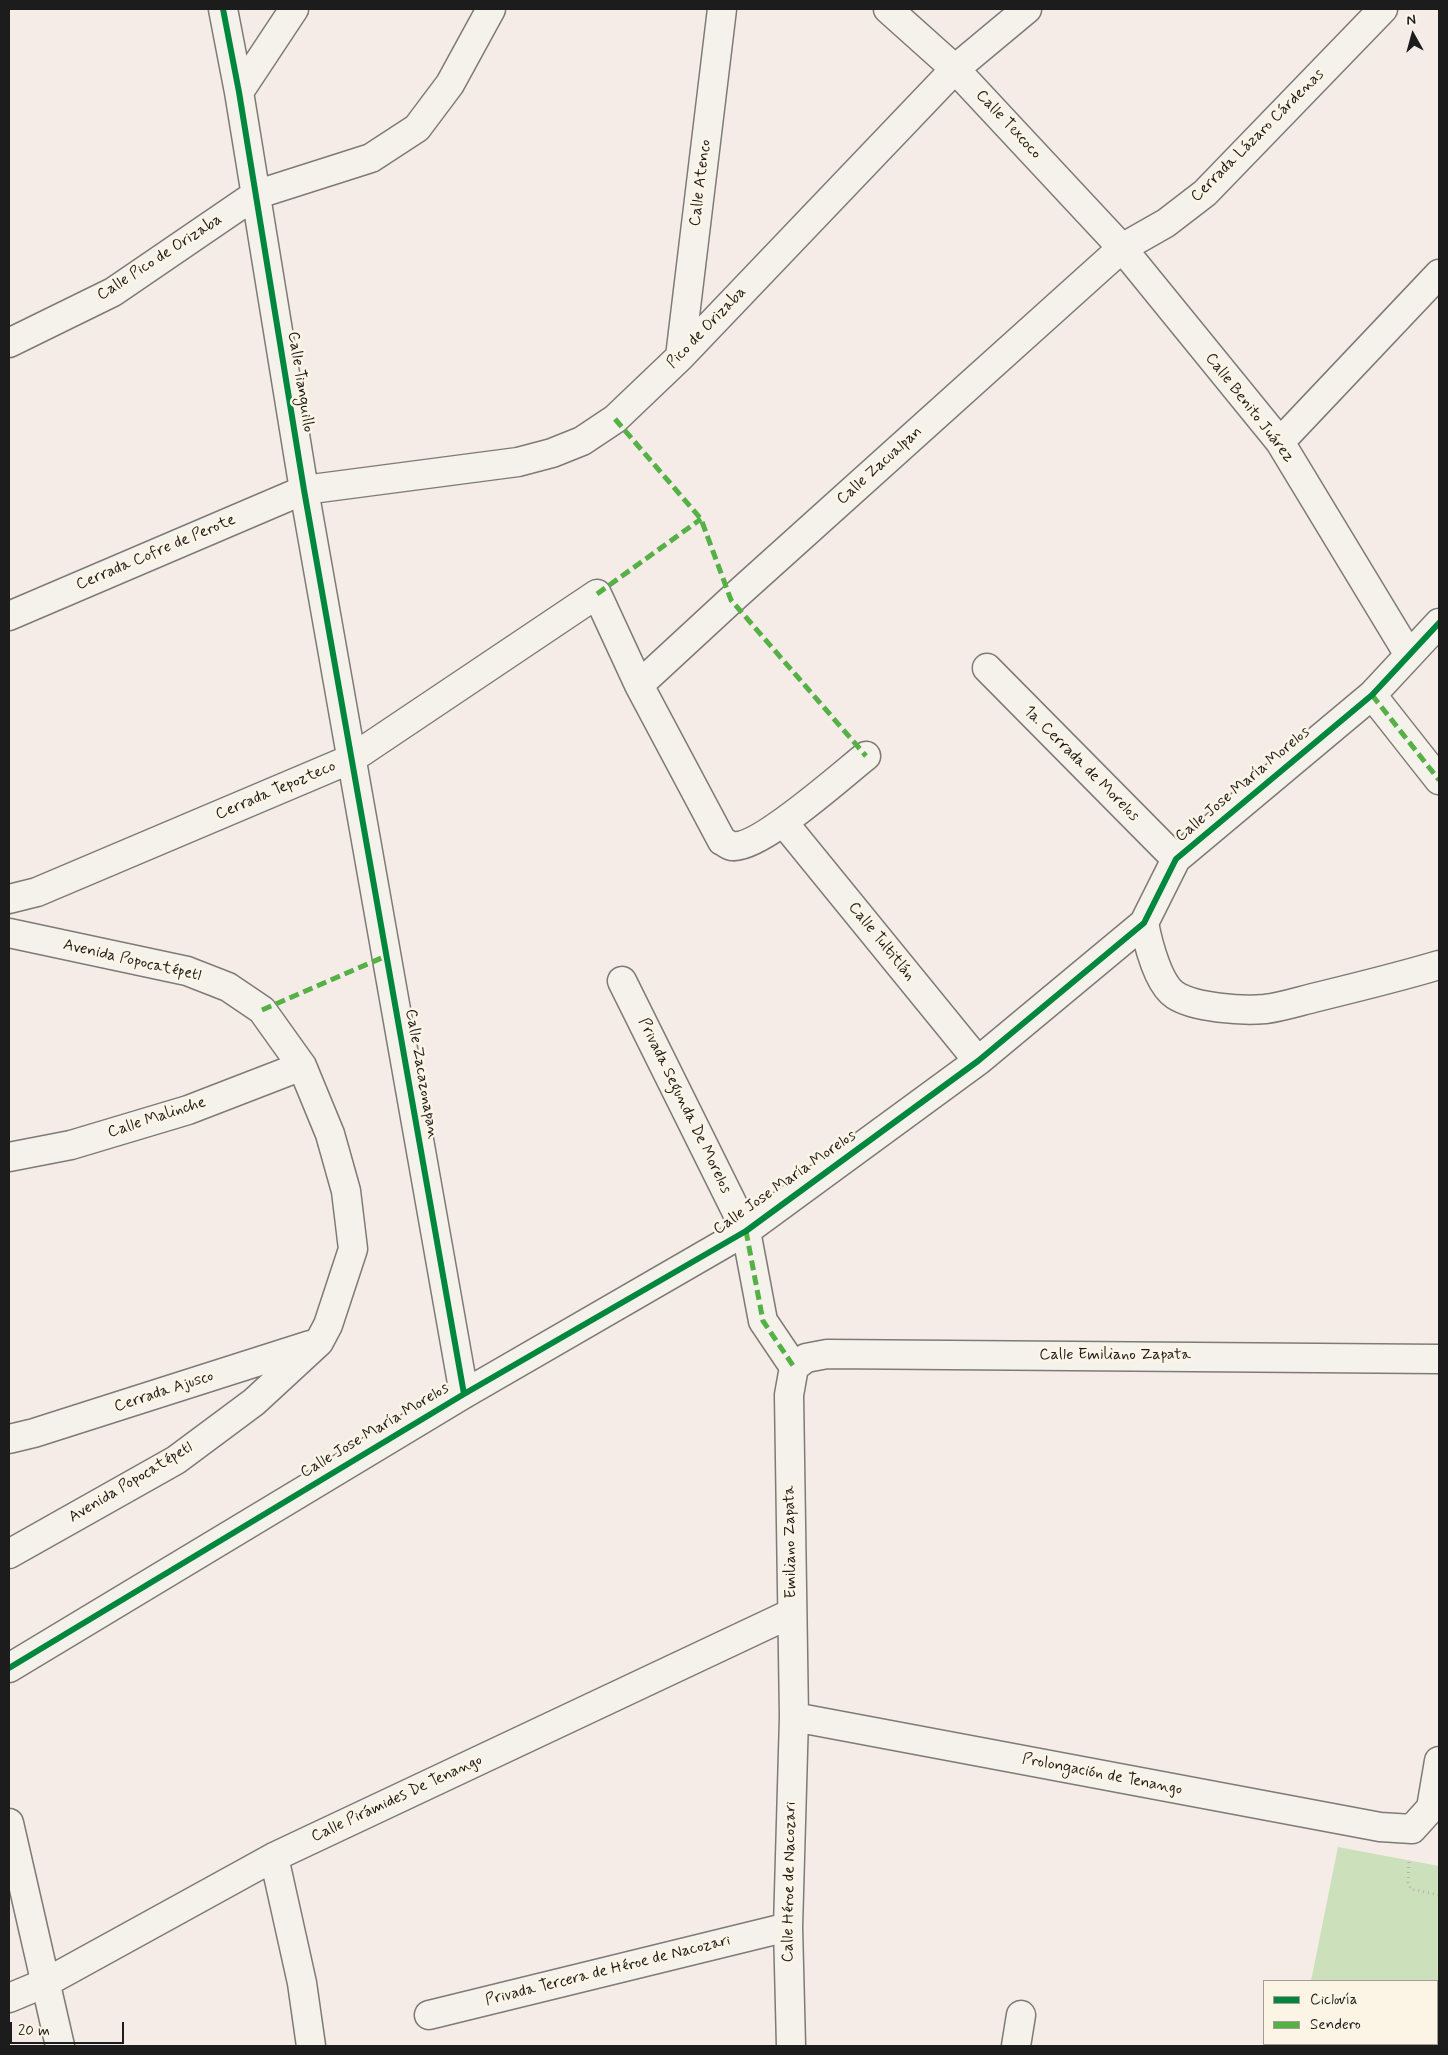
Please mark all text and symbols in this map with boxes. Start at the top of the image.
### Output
north arrow [1388,10,1438,60]
text: N [1405,11,1417,30]
street label: Cerrada Lázaro Cárdenas [1187,65,1329,207]
street label: Calle Texcoco [971,86,1045,164]
street label: Calle Atenco [686,139,716,227]
street label: Calle Pico de Orizaba [94,210,226,306]
street label: Pico de Orizaba [663,283,751,373]
street label: Calle Tianguillo [283,330,317,434]
street label: Calle Benito Juárez [1200,349,1298,467]
street label: Calle Zacualpan [833,423,927,509]
street label: Cerrada Cofre de Perote [73,511,239,595]
street label: 1a. Cerrada de Morelos [1019,702,1143,826]
street label: Calle Jose María Morelos [1172,723,1314,847]
street label: Cerrada Tepozteco [213,757,339,825]
street label: Calle Tultitlán [843,899,919,985]
street label: Avenida Popocatépetl [61,936,203,986]
street label: Calle Zacazonapan [400,1008,442,1140]
street label: Privada Segunda De Morelos [633,1015,735,1197]
street label: Calle Malinche [106,1093,208,1143]
street label: Calle Jose María Morelos [710,1126,860,1240]
street label: Calle Emiliano Zapata [1039,1346,1191,1366]
street label: Cerrada Ajusco [112,1367,216,1417]
street label: Calle Jose María Morelos [297,1379,453,1483]
street label: Avenida Popocatépetl [66,1438,196,1528]
street label: Emiliano Zapata [780,1485,802,1599]
street label: Prolongación de Tenango [1020,1750,1184,1800]
street label: Calle Pirámides De Tenango [308,1751,486,1847]
street label: Calle Héroe de Nacozari [779,1801,801,1963]
street label: Privada Tercera de Héroe de Nacozari [483,1931,733,2011]
legend [1263,1980,1438,2045]
text: Ciclovía [1310,1990,1358,2010]
scale bar [12,2012,126,2044]
text: Sendero [1310,2015,1361,2035]
text: 20 m [18,2021,50,2041]

